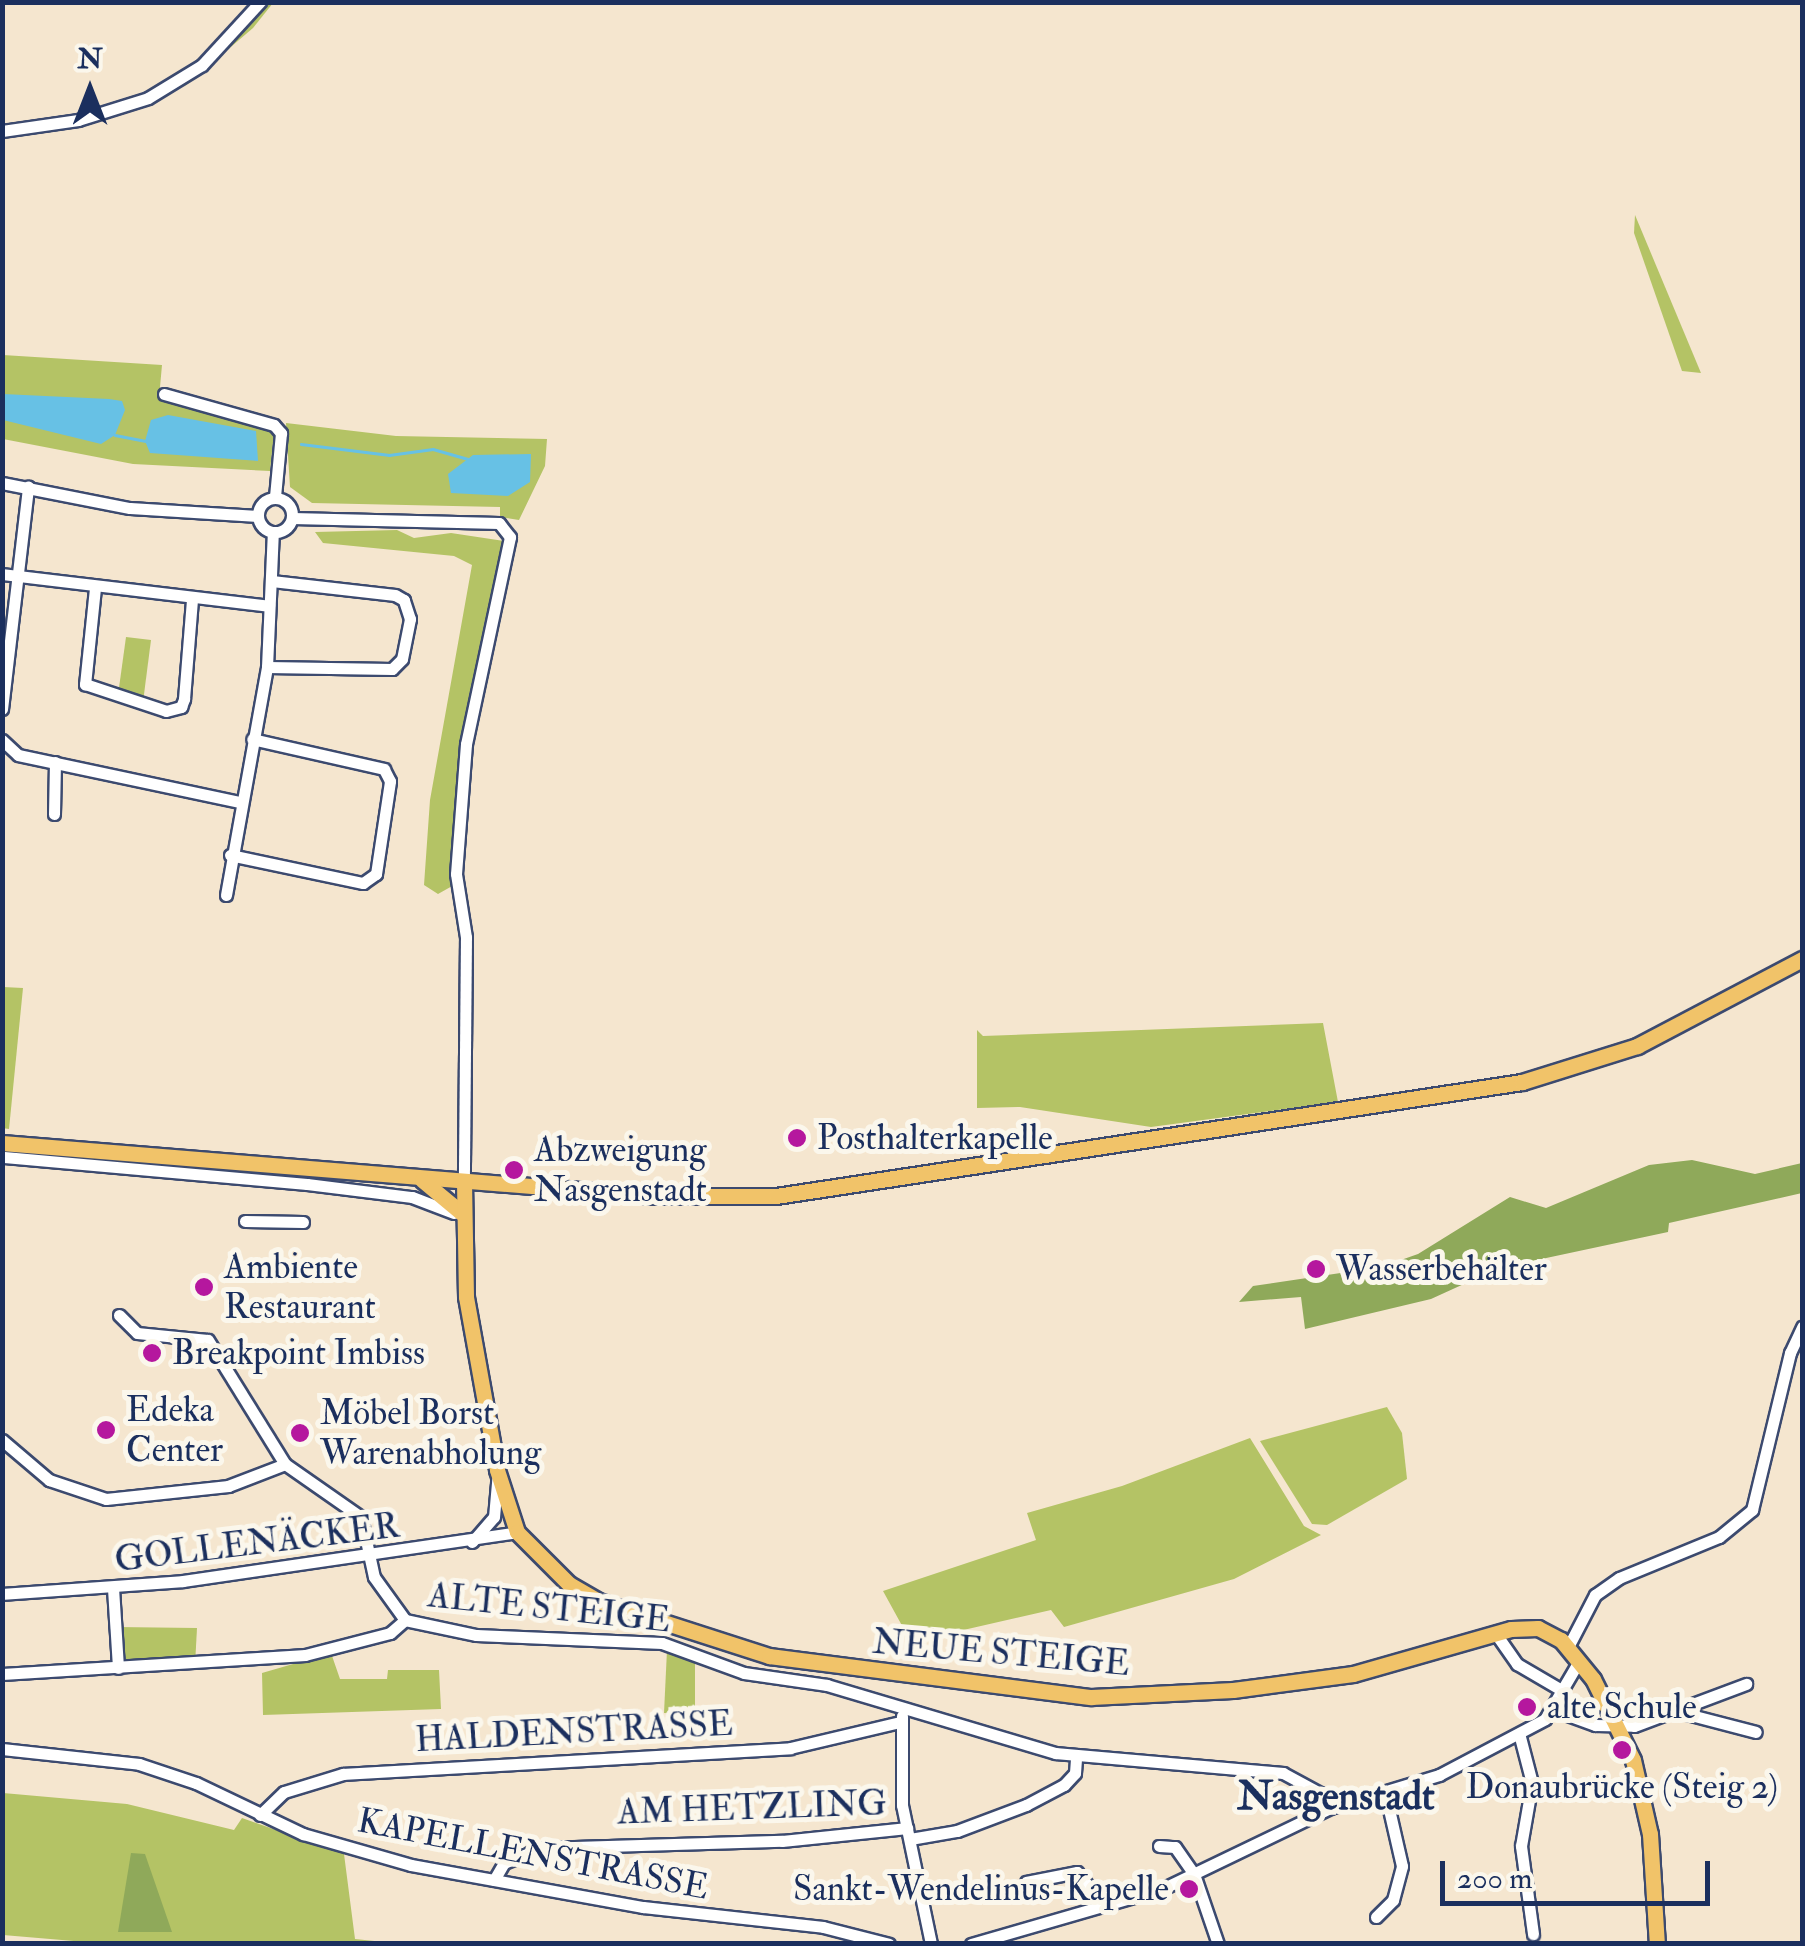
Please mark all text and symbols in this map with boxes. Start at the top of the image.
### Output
north arrow [40,40,140,140]
text: N [77,42,103,77]
place label: Posthalterkapelle [817,1117,1053,1159]
marker: Posthalterkapelle [786,1127,808,1149]
place label: Abzweigung Nasgenstadt [534,1129,707,1211]
marker: Abzweigung Nasgenstadt [503,1159,525,1181]
place label: Ambiente Restaurant [224,1246,376,1328]
place label: Wasserbehälter [1336,1248,1547,1290]
marker: Wasserbehälter [1305,1258,1327,1280]
marker: Ambiente Restaurant [193,1276,215,1298]
place label: Breakpoint Imbiss [172,1332,425,1374]
marker: Breakpoint Imbiss [141,1342,163,1364]
place label: Edeka Center [126,1389,223,1471]
place label: Möbel Borst Warenabholung [320,1392,541,1474]
marker: Edeka Center [95,1419,117,1441]
marker: Möbel Borst Warenabholung [289,1422,311,1444]
street label: GOLLENÄCKER [112,1505,402,1581]
street label: ALTE STEIGE [426,1574,672,1642]
street label: NEUE STEIGE [871,1621,1131,1685]
place label: alte Schule [1547,1686,1697,1728]
marker: alte Schule [1516,1696,1538,1718]
street label: HALDENSTRASSE [414,1703,734,1761]
marker: Donaubrücke (Steig 2) [1611,1739,1633,1761]
place label: Donaubrücke (Steig 2) [1466,1766,1778,1808]
district label: Nasgenstadt [1237,1773,1435,1821]
street label: AM HETZLING [617,1782,887,1834]
street label: KAPELLENSTRASSE [354,1799,712,1909]
scale bar [1445,1841,1715,1903]
text: 200 m [1457,1860,1533,1897]
place label: Sankt-Wendelinus-Kapelle [793,1868,1169,1910]
marker: Sankt-Wendelinus-Kapelle [1178,1878,1200,1900]

